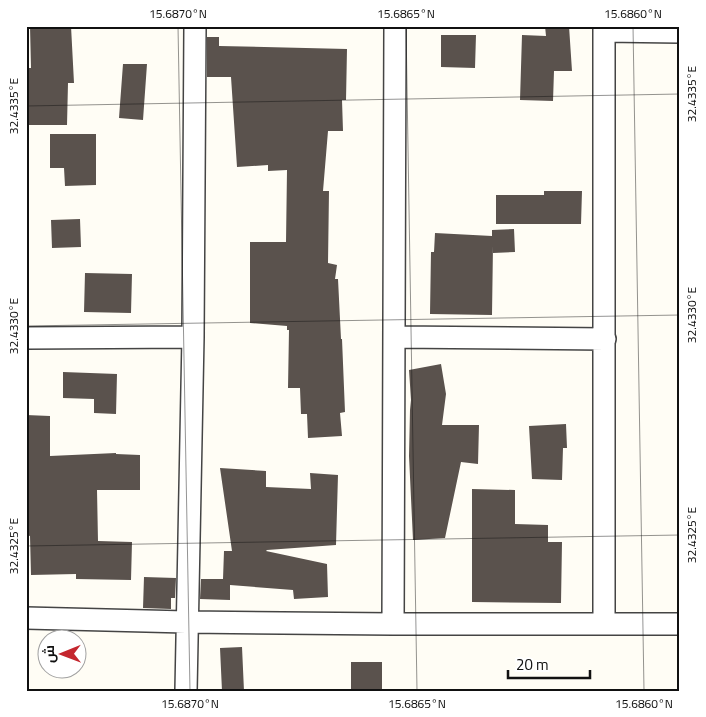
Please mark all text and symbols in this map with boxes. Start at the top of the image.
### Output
text: 15.6870°N [149,2,207,25]
text: 15.6865°N [377,2,435,25]
text: 15.6860°N [604,2,662,25]
text: 32.4335°E [680,65,703,122]
text: 32.4335°E [2,77,25,134]
text: 32.4330°E [680,286,703,343]
text: 32.4330°E [2,297,25,354]
text: 32.4325°E [680,506,703,563]
text: 32.4325°E [2,517,25,574]
north arrow [38,630,88,680]
text: ش [36,645,62,663]
scale bar [508,647,591,679]
text: 20 m [516,650,549,679]
text: 15.6870°N [161,692,219,715]
text: 15.6865°N [388,692,446,715]
text: 15.6860°N [615,692,673,715]

